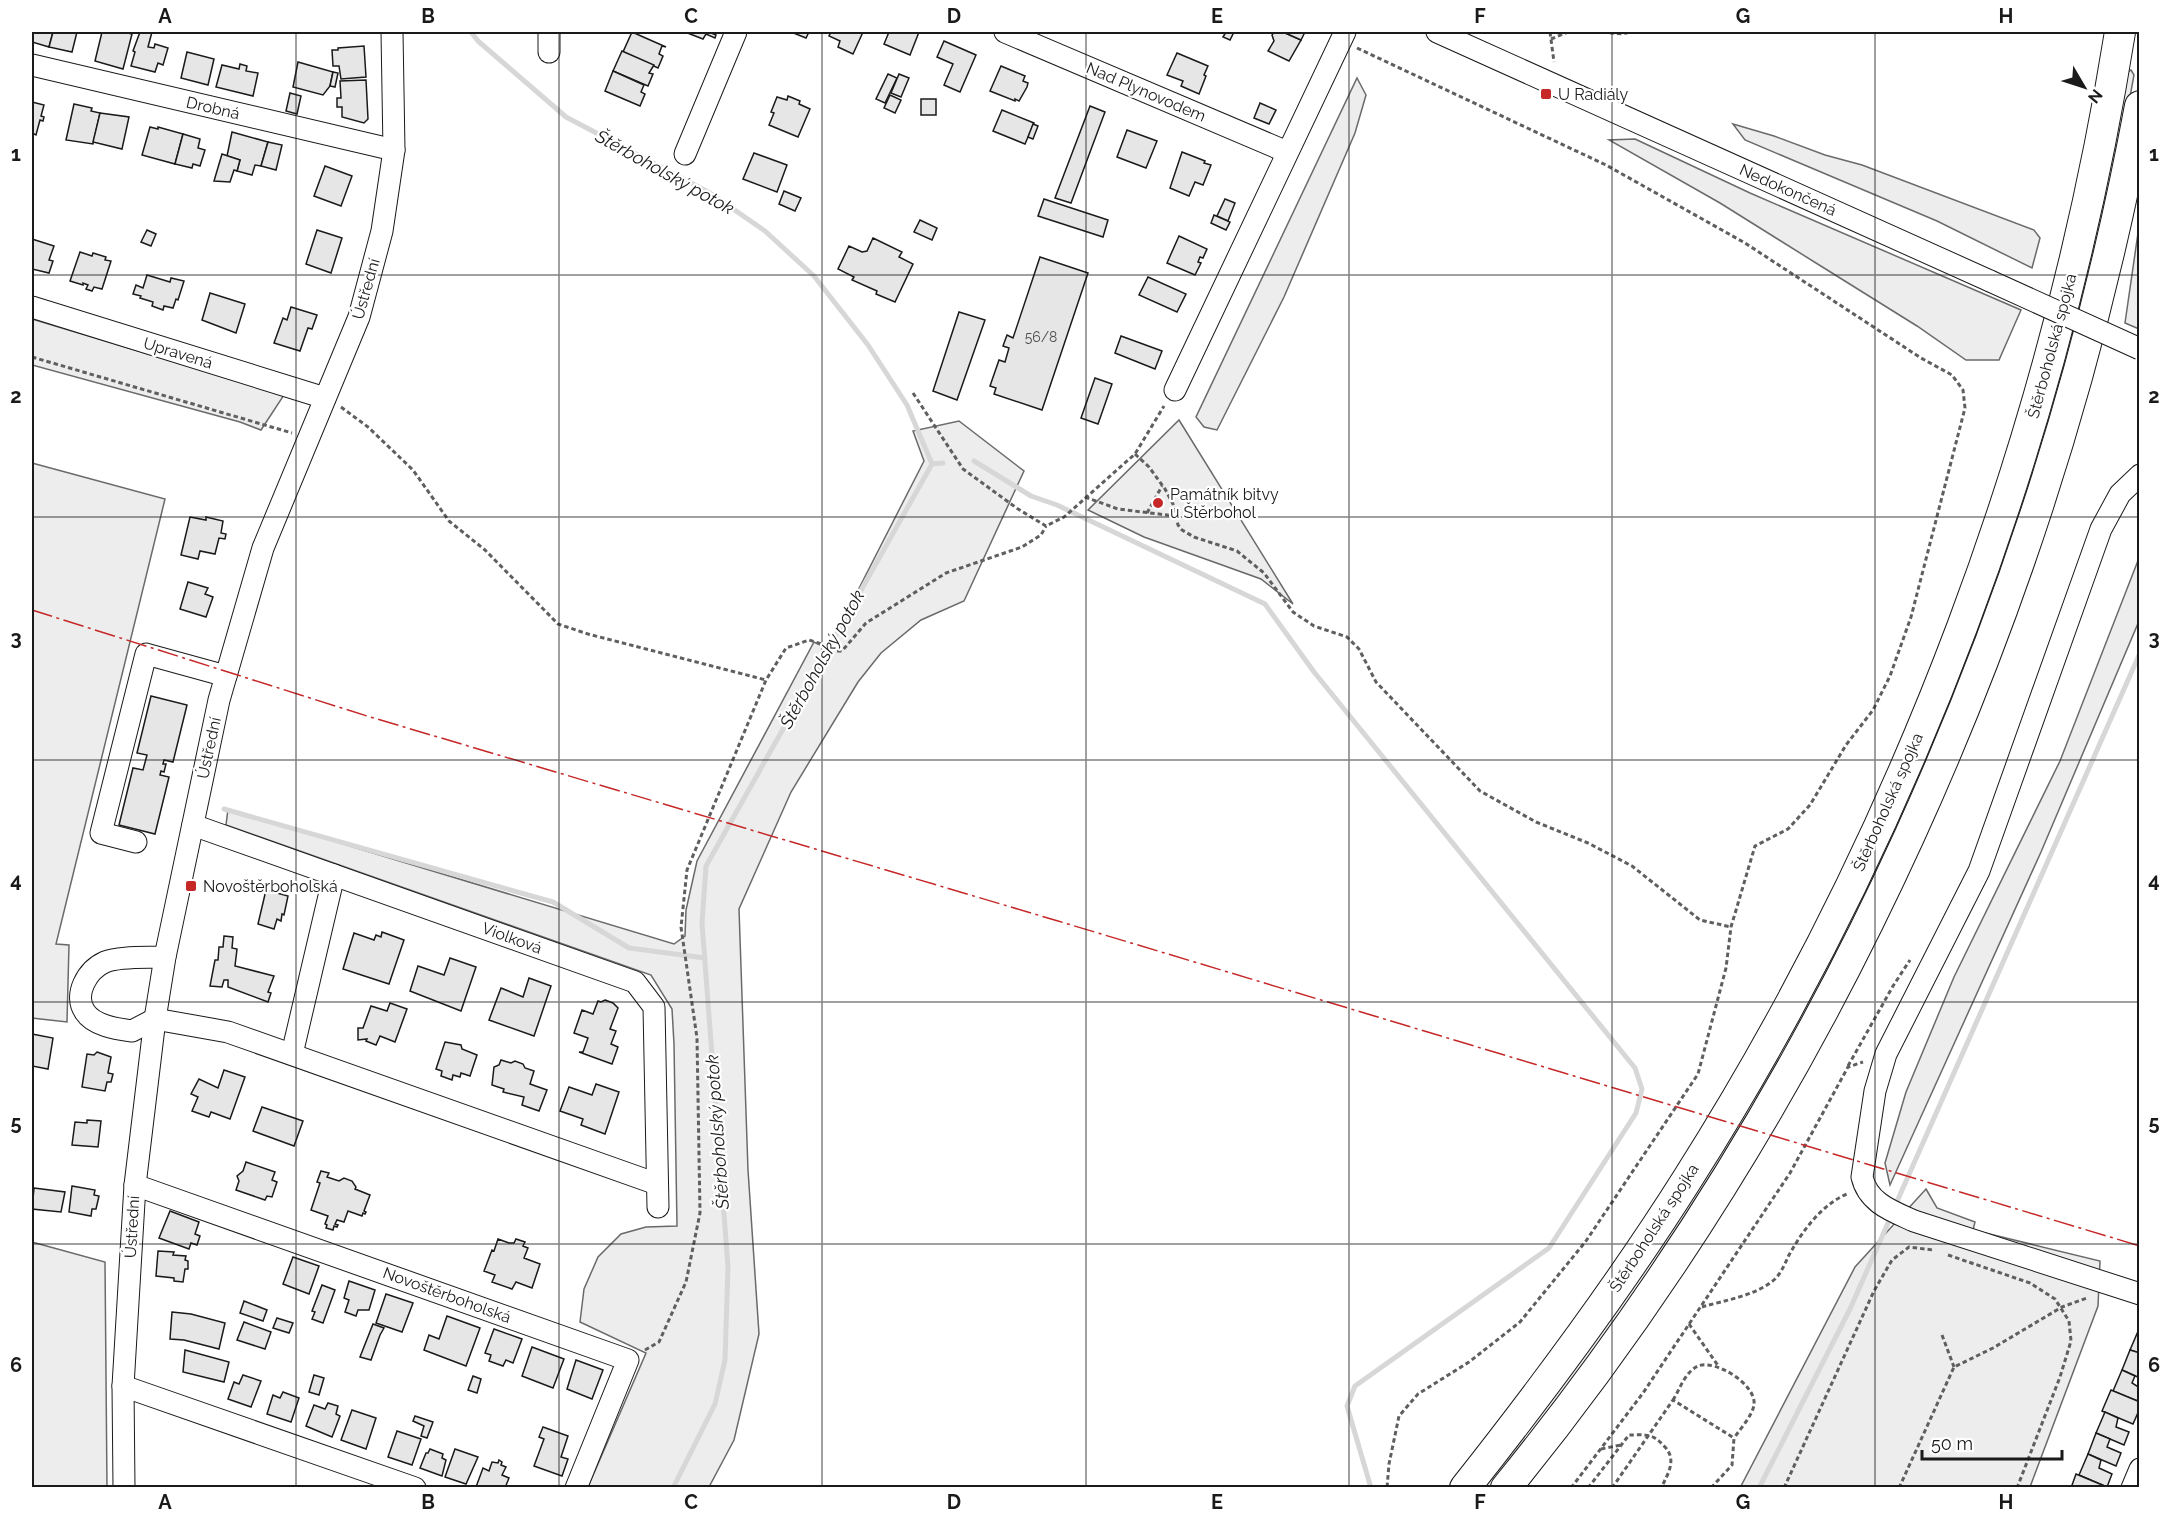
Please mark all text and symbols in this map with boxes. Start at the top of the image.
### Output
text: A [158,4,172,28]
text: B [421,4,435,28]
text: C [684,4,698,28]
text: D [947,4,961,28]
text: E [1211,4,1223,28]
text: F [1474,4,1486,28]
text: G [1736,4,1750,28]
text: H [1999,4,2013,28]
north arrow [2054,57,2114,117]
street label: Nad Plynovodem [1083,58,1209,126]
place label: U Radiály [1558,85,1628,104]
text: N [2084,85,2106,107]
marker: U Radiály [1539,87,1553,101]
street label: Drobná [184,93,242,123]
water label: Štěrboholský potok [591,124,739,219]
text: 1 [11,142,21,166]
text: 1 [2149,142,2159,166]
street label: Nedokončená [1737,160,1839,220]
street label: Ústřední [347,256,384,322]
street label: Štěrboholská spojka [2023,271,2080,421]
house number: 56/8 [1025,329,1057,345]
street label: Upravená [141,333,215,373]
text: 2 [10,384,22,408]
text: 2 [2148,384,2160,408]
place label: Památník bitvy u Štěrbohol [1170,485,1279,522]
marker: Památník bitvy u Štěrbohol [1151,496,1165,510]
water label: Štěrboholský potok [774,585,869,733]
text: 3 [10,626,22,650]
text: 3 [2148,626,2160,650]
street label: Ústřední [192,715,225,781]
street label: Štěrboholská spojka [1848,730,1927,874]
text: 4 [10,868,22,892]
text: 4 [2148,868,2160,892]
place label: Novoštěrboholská [203,877,338,896]
marker: Novoštěrboholská [184,879,198,893]
street label: Violková [479,918,545,958]
water label: Štěrboholský potok [700,1054,733,1211]
text: 5 [10,1111,22,1135]
text: 5 [2148,1111,2160,1135]
street label: Štěrboholská spojka [1605,1160,1703,1296]
street label: Ústřední [120,1195,143,1259]
street label: Novoštěrboholská [380,1263,514,1327]
text: 6 [10,1353,22,1377]
text: 6 [2148,1353,2160,1377]
scale bar [1922,1423,2062,1461]
text: 50 m [1931,1433,1973,1454]
text: A [158,1490,172,1514]
text: B [421,1490,435,1514]
text: C [684,1490,698,1514]
text: D [947,1490,961,1514]
text: E [1211,1490,1223,1514]
text: F [1474,1490,1486,1514]
text: G [1736,1490,1750,1514]
text: H [1999,1490,2013,1514]

